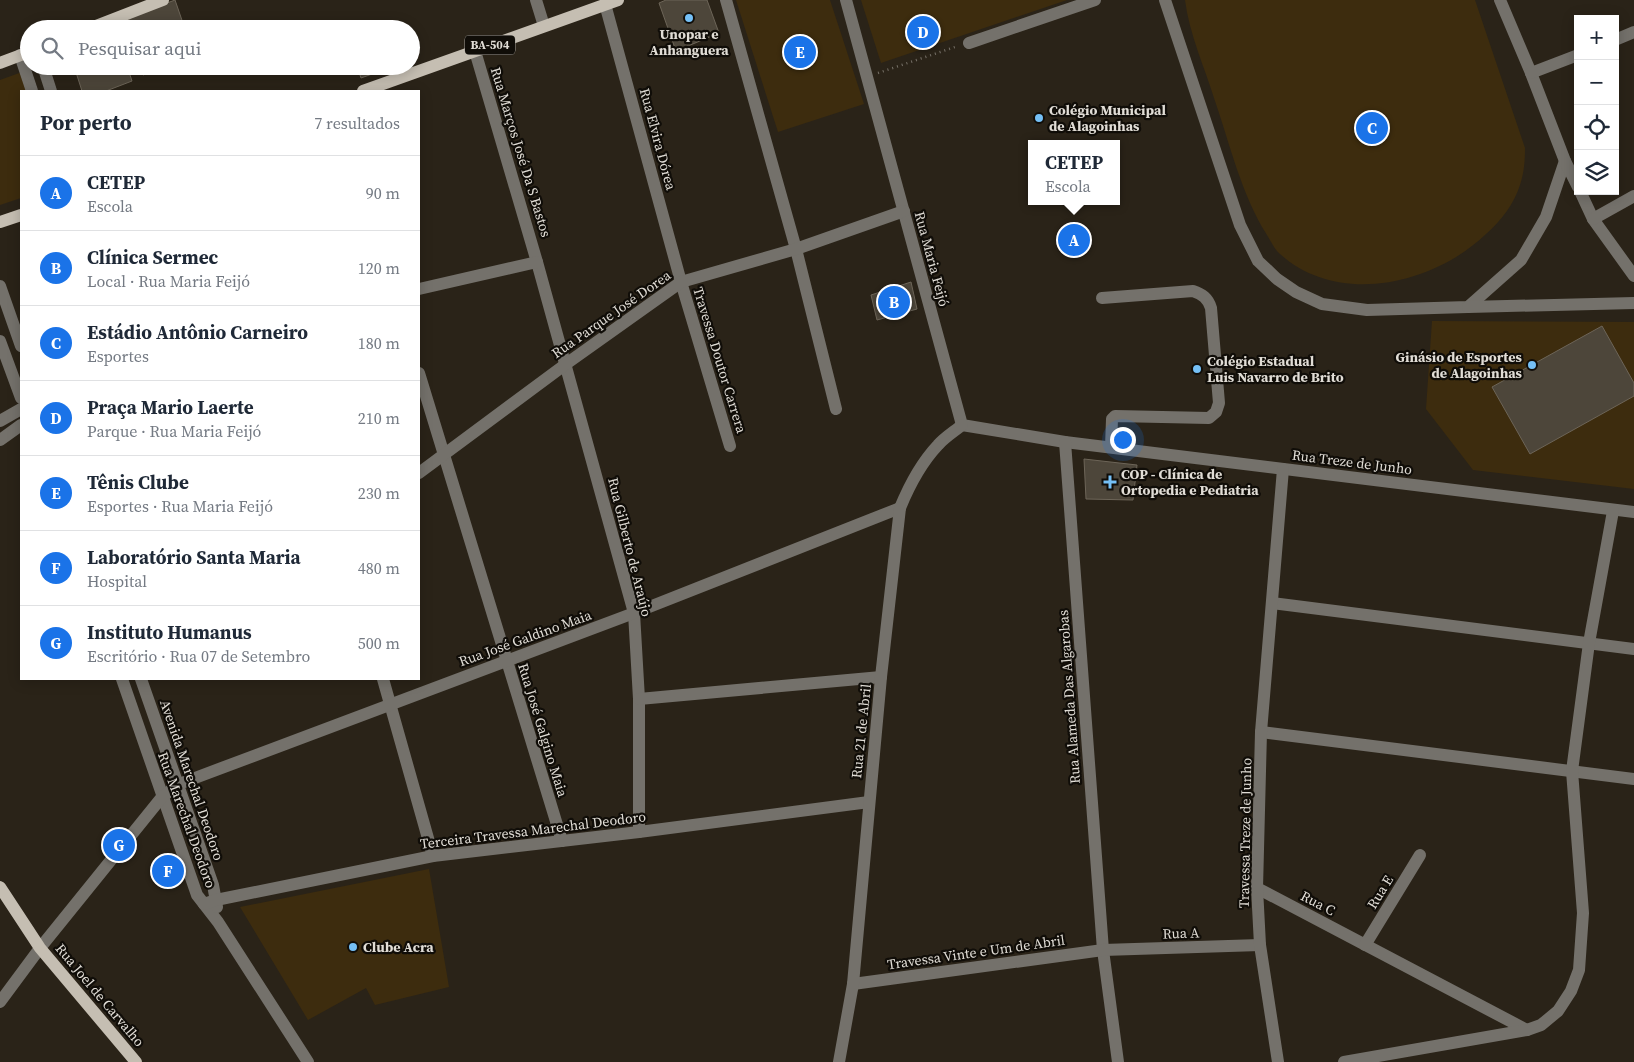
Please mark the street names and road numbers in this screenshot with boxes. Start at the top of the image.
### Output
road number: BA-504 [465,36,515,54]
street label: Rua Marços José Da S Bastos [486,65,556,239]
street label: Rua Elvira Dórea [635,86,681,193]
street label: Rua Maria Feijó [910,209,954,309]
street label: Rua Parque José Dorea [547,265,675,363]
street label: Travessa Doutor Carrera [688,284,752,436]
street label: Rua Treze de Junho [1291,445,1414,479]
street label: Rua Gilberto de Araújo [603,475,657,619]
street label: Rua José Galdino Maia [456,604,595,671]
street label: Rua Alameda Das Algarobas [1053,609,1085,785]
street label: Rua José Galgino Maia [513,661,573,800]
street label: Rua 21 de Abril [846,683,876,779]
street label: Avenida Marechal Deodoro [155,697,229,863]
street label: Rua Marechal Deodoro [153,749,221,891]
street label: Travessa Treze de Junho [1234,757,1256,908]
street label: Terceira Travessa Marechal Deodoro [419,806,647,854]
street label: Rua E [1362,871,1398,913]
street label: Rua C [1297,886,1339,920]
street label: Rua A [1162,922,1200,944]
street label: Travessa Vinte e Um de Abril [886,930,1066,974]
street label: Rua Joel de Carvalho [51,939,149,1051]

